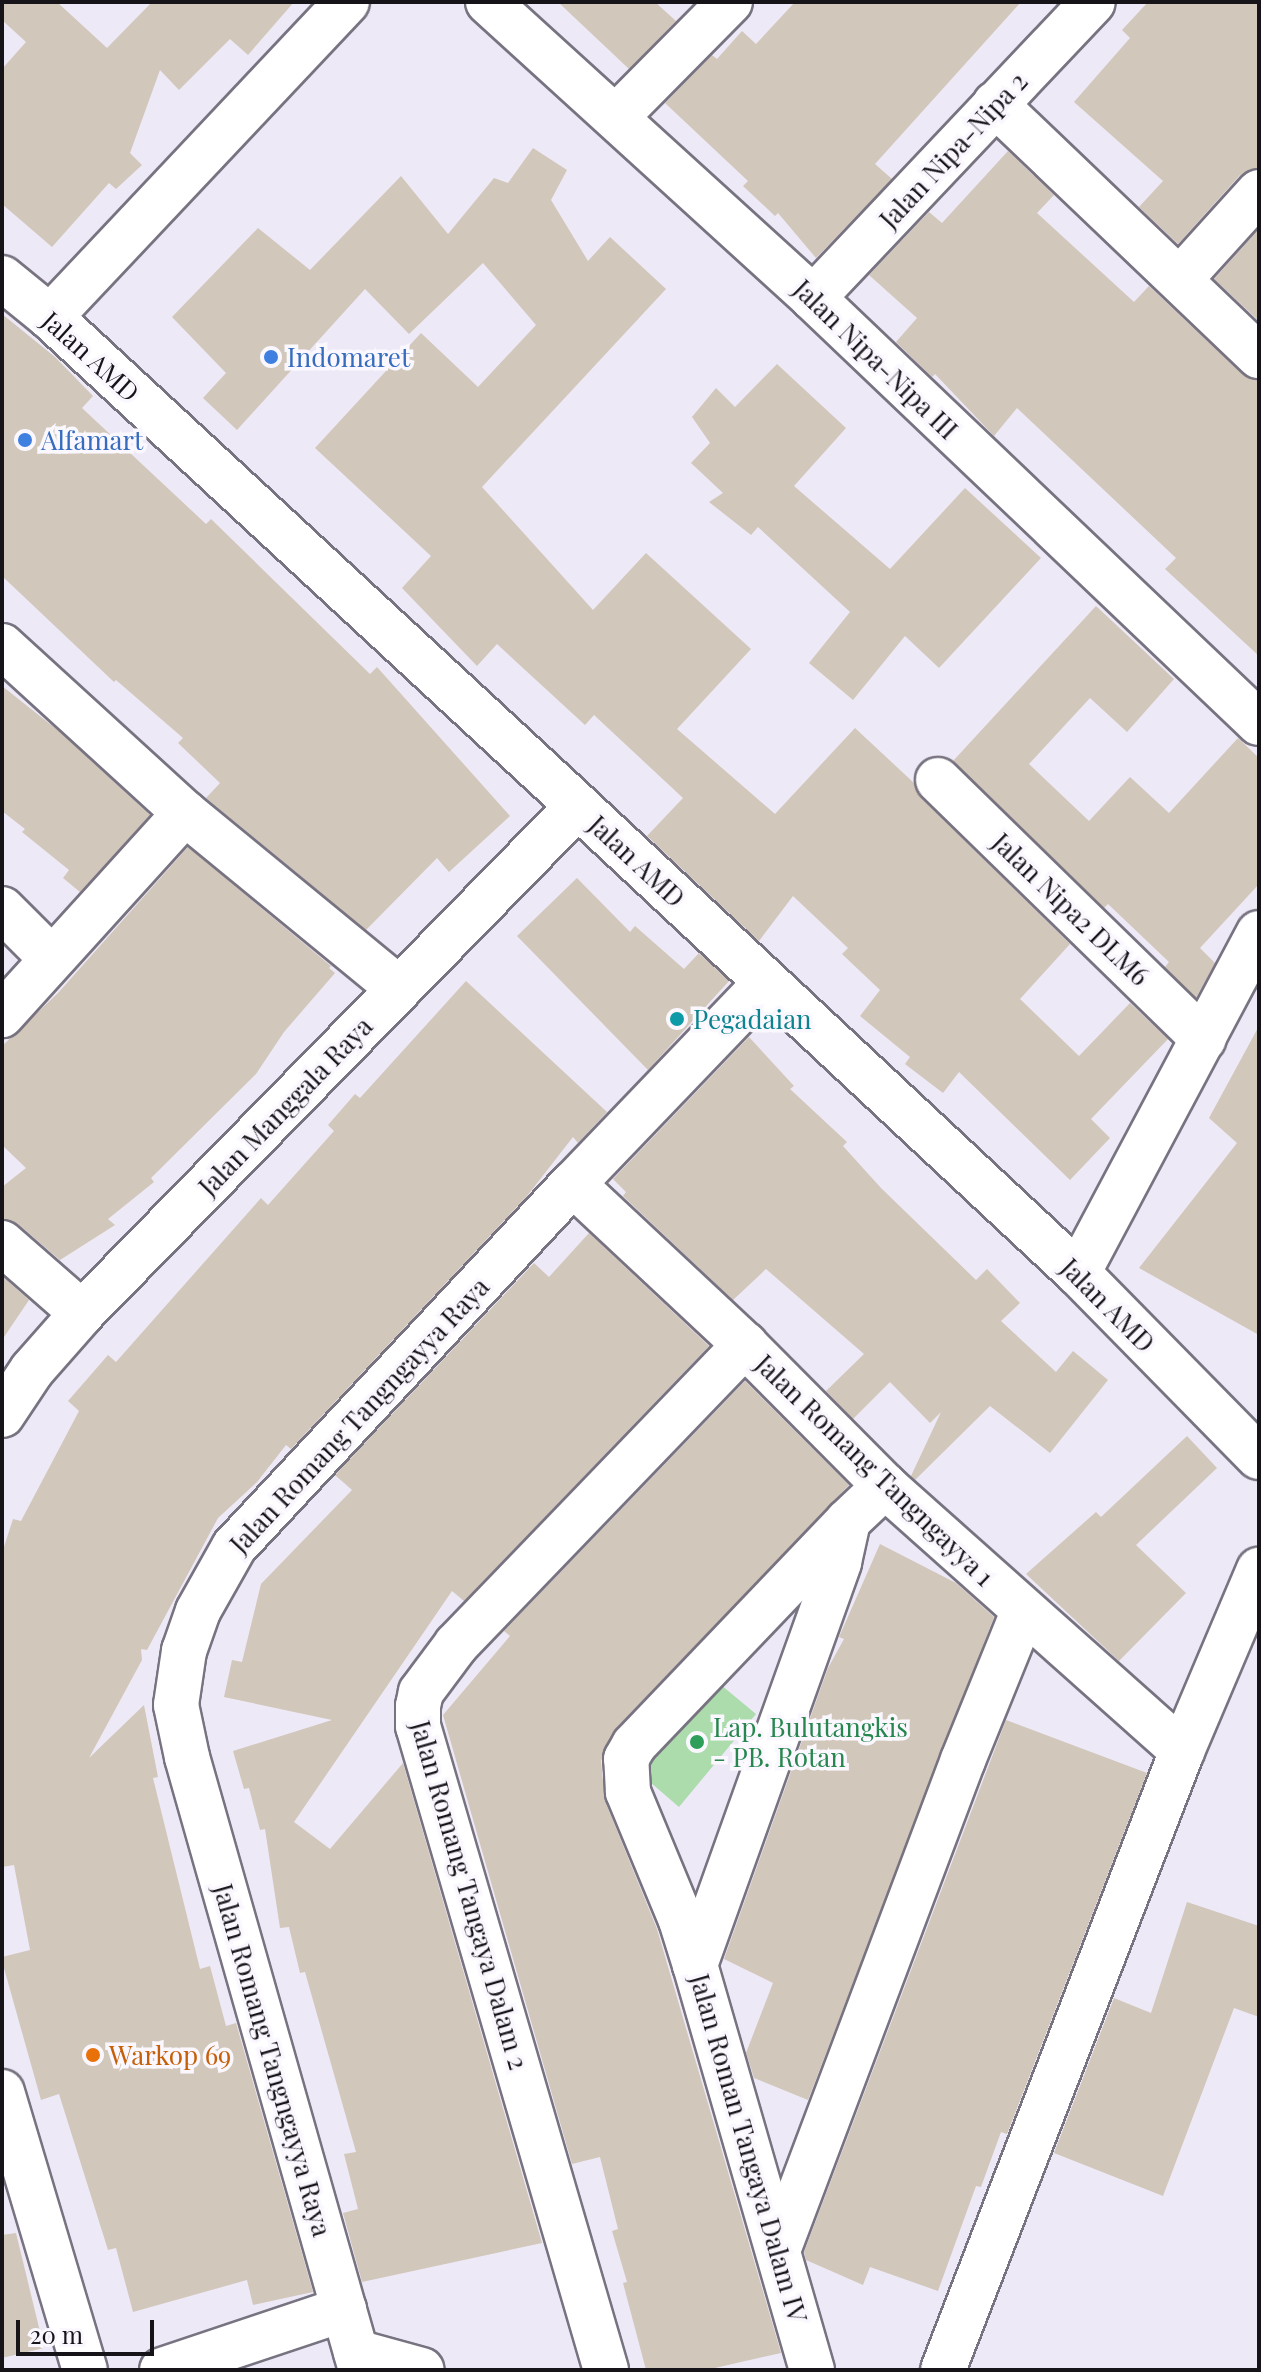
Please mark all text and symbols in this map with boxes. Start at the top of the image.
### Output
street label: Jalan Nipa-Nipa 2 [873,65,1033,235]
street label: Jalan Nipa-Nipa III [787,273,965,445]
street label: Jalan AMD [36,304,146,408]
place label: Indomaret [287,341,410,373]
marker: Indomaret [262,348,280,366]
place label: Alfamart [41,424,143,456]
marker: Alfamart [16,431,34,449]
street label: Jalan AMD [582,808,692,914]
street label: Jalan Nipa2 DLM6 [986,826,1156,992]
place label: Pegadaian [693,1003,812,1035]
street label: Jalan Manggala Raya [192,1010,378,1202]
marker: Pegadaian [668,1010,686,1028]
street label: Jalan AMD [1054,1251,1162,1359]
street label: Jalan Romang Tangngayya Raya [223,1270,495,1560]
street label: Jalan Romang Tangngayya 1 [749,1348,1001,1592]
place label: Lap. Bulutangkis - PB. Rotan [713,1711,908,1772]
street label: Jalan Romang Tangaya Dalam 2 [405,1716,535,2074]
marker: Lap. Bulutangkis - PB. Rotan [688,1733,706,1751]
street label: Jalan Romang Tangngayya Raya [208,1880,338,2240]
street label: Jalan Roman Tangaya Dalam IV [684,1970,814,2326]
place label: Warkop 69 [109,2039,231,2071]
marker: Warkop 69 [84,2046,102,2064]
scale bar [20,2304,158,2354]
text: 20 m [30,2318,83,2350]

